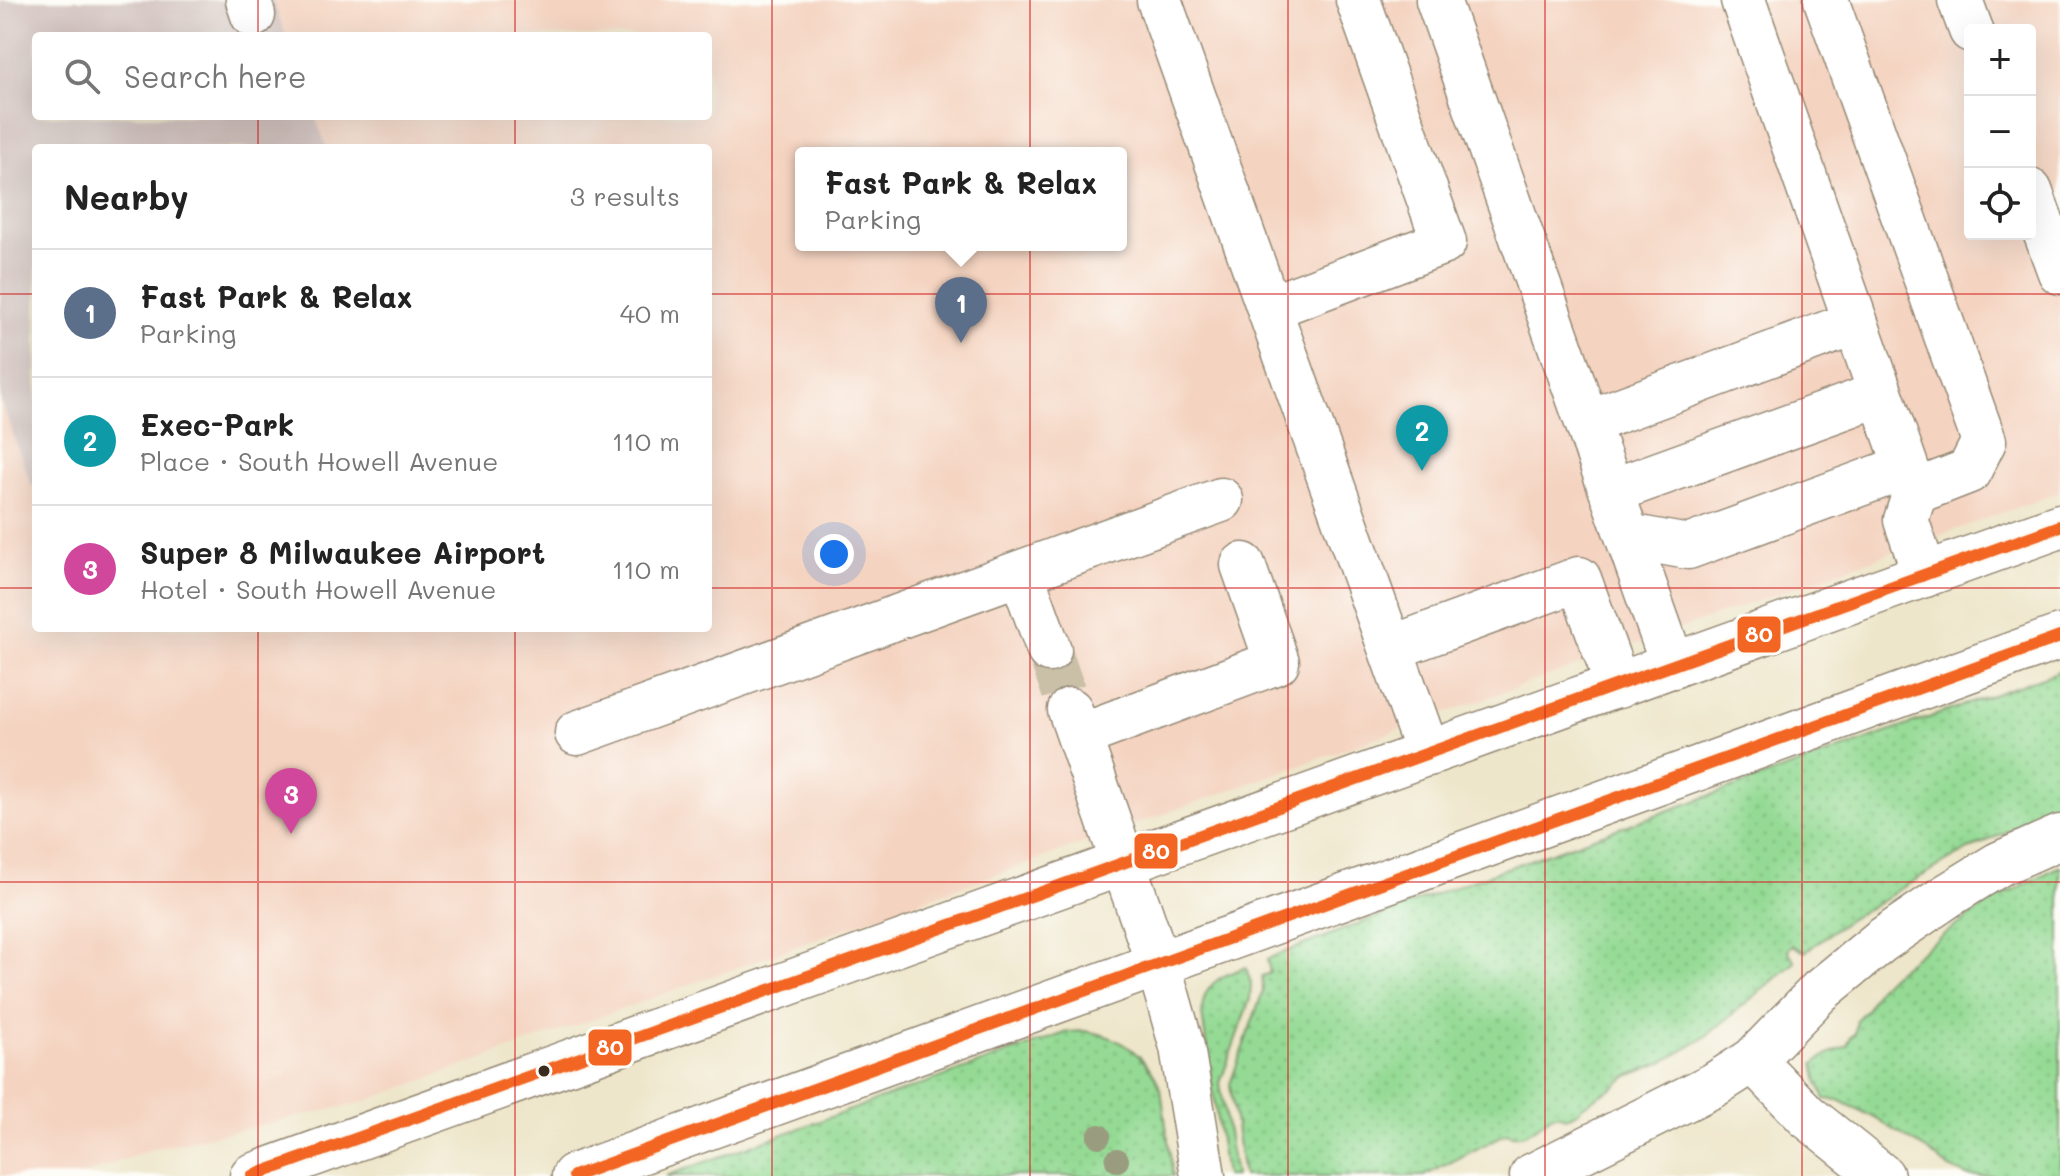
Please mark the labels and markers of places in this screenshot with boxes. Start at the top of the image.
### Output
pin: 1 [935,277,987,343]
pin: 2 [1396,405,1448,471]
pin: 3 [265,768,317,834]
unlabelled marker [536,1063,552,1079]

